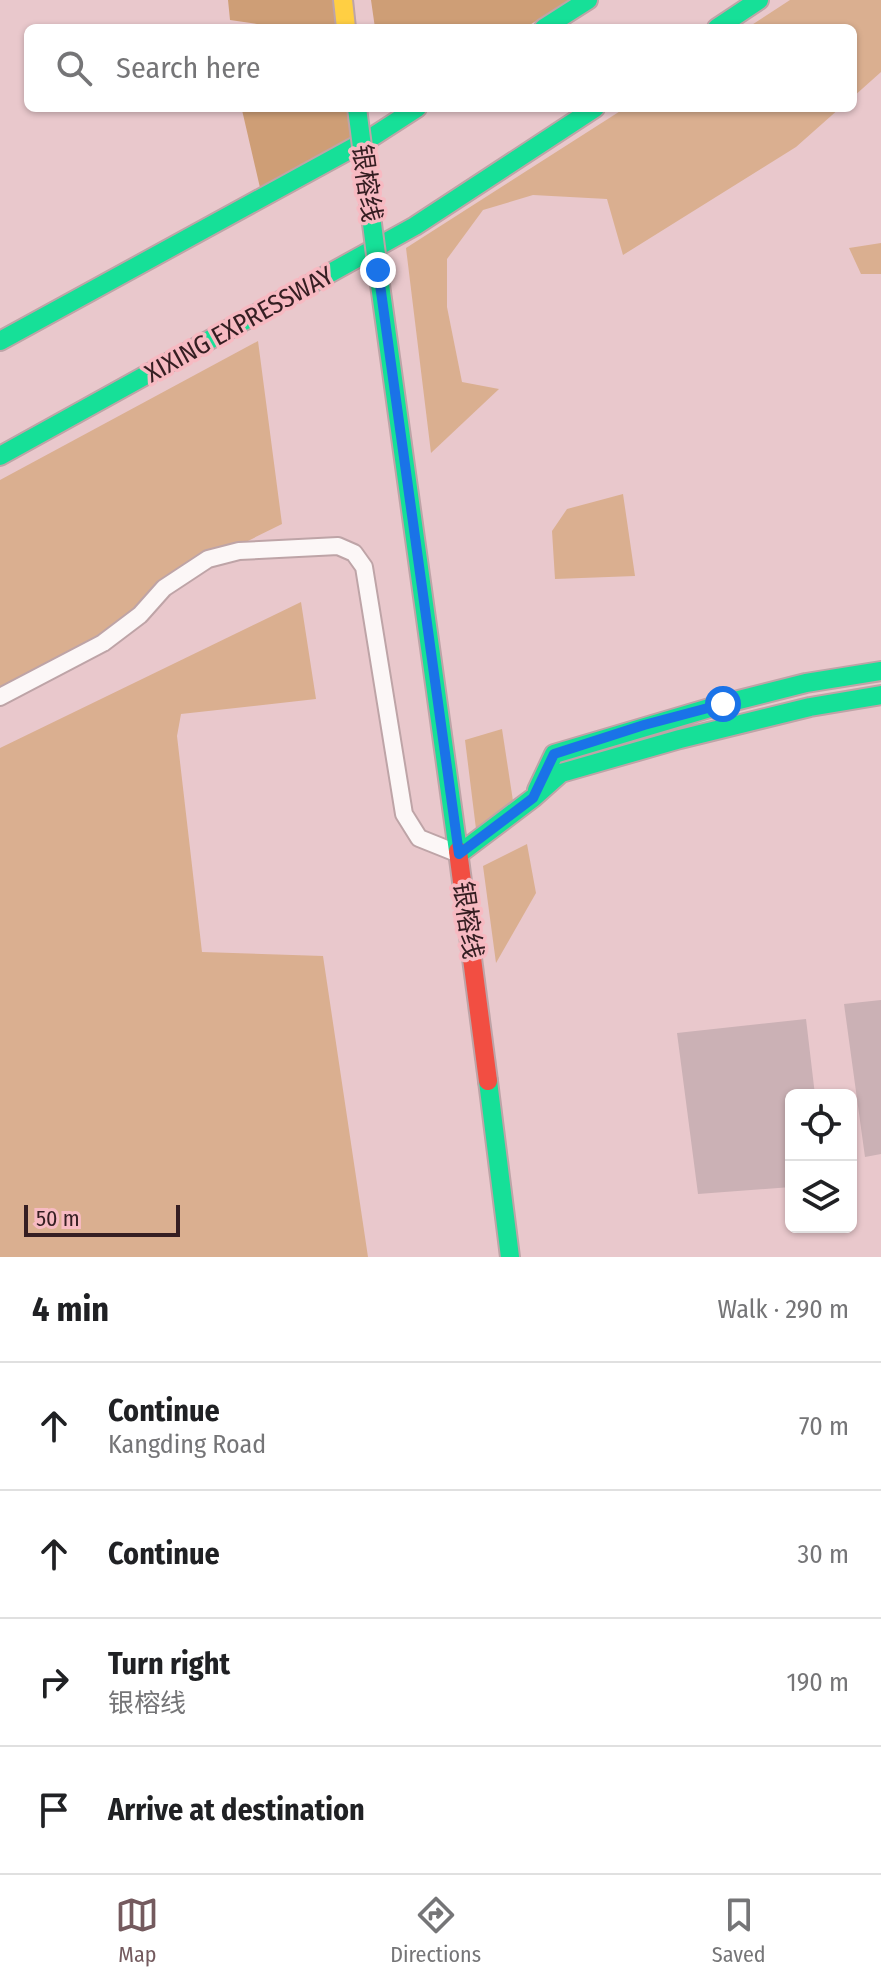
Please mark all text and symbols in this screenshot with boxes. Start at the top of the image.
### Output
search box [24,24,857,112]
icon: search [52,46,96,90]
text: Search here [116,50,261,86]
street label: 银榕线 [346,142,387,224]
route end [360,252,396,288]
street label: XIXING EXPRESSWAY [140,260,339,389]
route start [705,686,741,722]
street label: 银榕线 [447,879,488,961]
map controls [785,1089,857,1233]
button: locate [785,1089,857,1161]
button: layers [785,1161,857,1233]
scale bar [24,1201,180,1237]
text: 50 m [36,1205,80,1232]
text: 4 min [32,1289,109,1330]
text: Walk · 290 m [718,1294,849,1325]
text: Continue [108,1393,220,1429]
icon: ahead [32,1404,76,1448]
text: 70 m [799,1411,849,1442]
text: Kangding Road [108,1429,266,1460]
icon: ahead [32,1532,76,1576]
text: Continue [108,1536,220,1572]
text: 30 m [798,1539,849,1570]
text: Turn right [108,1646,230,1682]
icon: right [32,1660,76,1704]
text: 190 m [787,1667,849,1698]
text: 银榕线 [108,1688,186,1719]
icon: arrive [32,1788,76,1832]
text: Arrive at destination [108,1792,365,1828]
tab: Map [115,1893,159,1968]
tab: Directions [390,1893,481,1968]
tab: Saved [712,1893,766,1968]

